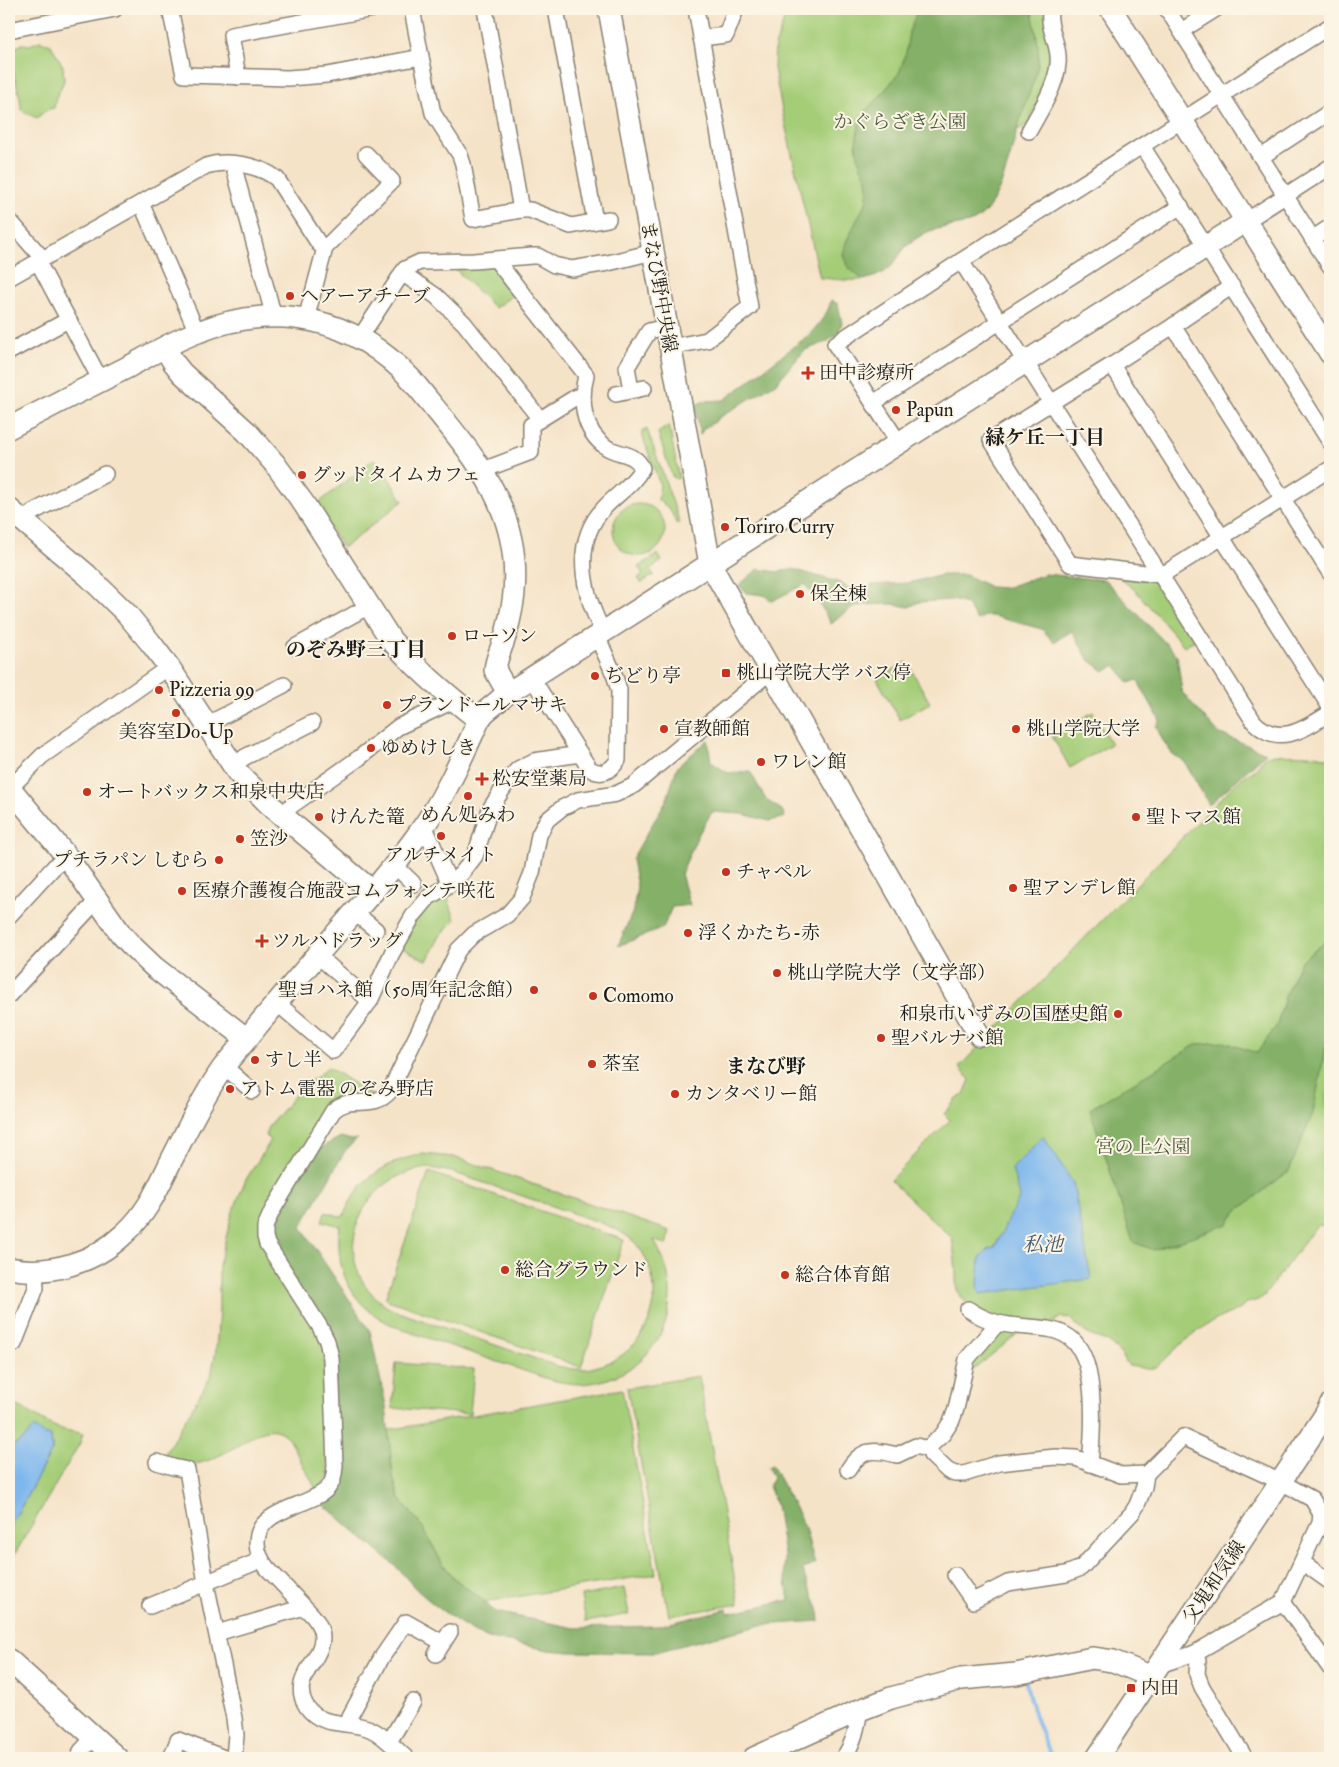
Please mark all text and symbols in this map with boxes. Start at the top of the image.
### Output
park label: かぐらざき公園 [833,110,967,134]
street label: まなび野中央線 [636,219,682,355]
place label: ヘアーアチーブ [300,284,430,308]
marker: ヘアーアチーブ [284,290,296,302]
place label: 田中診療所 [819,361,914,385]
marker: 田中診療所 [801,366,815,380]
place label: Papun [906,398,954,423]
marker: Papun [890,404,902,416]
district label: 緑ケ丘一丁目 [985,425,1105,450]
place label: グッドタイムカフェ [312,463,481,487]
marker: グッドタイムカフェ [296,469,308,481]
place label: Toriro Curry [735,515,835,539]
marker: Toriro Curry [719,521,731,533]
place label: 保全棟 [810,582,867,606]
marker: 保全棟 [794,588,806,600]
place label: ローソン [462,624,537,648]
marker: ローソン [446,630,458,642]
district label: のぞみ野三丁目 [286,637,426,662]
place label: 桃山学院大学 バス停 [736,661,911,685]
place label: ぢどり亭 [605,664,681,688]
marker: 桃山学院大学 バス停 [720,667,732,679]
marker: ぢどり亭 [589,670,601,682]
place label: Pizzeria 99 [169,678,255,702]
marker: Pizzeria 99 [153,684,165,696]
place label: プランドールマサキ [397,693,568,717]
marker: プランドールマサキ [381,699,393,711]
marker: 美容室Do-Up [170,707,182,719]
place label: 宣教師館 [674,717,750,741]
place label: 桃山学院大学 [1026,717,1140,741]
place label: 美容室Do-Up [119,720,233,745]
marker: 宣教師館 [658,723,670,735]
marker: 桃山学院大学 [1010,723,1022,735]
place label: ゆめけしき [381,736,476,760]
marker: ゆめけしき [365,742,377,754]
place label: ワレン館 [771,750,847,774]
marker: ワレン館 [755,756,767,768]
place label: 松安堂薬局 [492,767,587,791]
marker: 松安堂薬局 [476,773,488,785]
place label: オートバックス和泉中央店 [97,780,324,804]
marker: オートバックス和泉中央店 [81,786,93,798]
marker: めん処みわ [462,790,474,802]
place label: めん処みわ [420,803,516,827]
place label: けんた篭 [329,805,405,829]
place label: 聖トマス館 [1146,805,1241,829]
marker: けんた篭 [313,811,325,823]
marker: 聖トマス館 [1130,811,1142,823]
place label: 笠沙 [250,827,288,851]
marker: アルチメイト [435,830,447,842]
marker: 笠沙 [234,833,246,845]
place label: アルチメイト [385,843,497,867]
place label: プチラパン しむら [53,848,209,872]
marker: プチラパン しむら [213,854,225,866]
place label: チャペル [736,860,811,884]
marker: チャペル [720,866,732,878]
place label: 聖アンデレ館 [1023,876,1136,900]
place label: 医療介護複合施設コムフォンテ咲花 [192,879,495,903]
marker: 聖アンデレ館 [1007,882,1019,894]
marker: 医療介護複合施設コムフォンテ咲花 [176,885,188,897]
place label: 浮くかたち-赤 [698,921,820,945]
marker: 浮くかたち-赤 [682,927,694,939]
place label: ツルハドラッグ [272,929,403,953]
marker: ツルハドラッグ [256,935,268,947]
place label: 桃山学院大学（文学部） [787,961,996,985]
marker: 桃山学院大学（文学部） [771,967,783,979]
place label: 聖ヨハネ館（50周年記念館） [278,978,524,1002]
marker: 聖ヨハネ館（50周年記念館） [528,984,540,996]
place label: Comomo [603,984,674,1008]
marker: Comomo [587,990,599,1002]
place label: 和泉市いずみの国歴史館 [899,1002,1108,1026]
marker: 和泉市いずみの国歴史館 [1112,1008,1124,1020]
place label: 聖バルナバ館 [891,1026,1004,1050]
marker: 聖バルナバ館 [875,1032,887,1044]
place label: すし半 [265,1048,322,1072]
place label: 茶室 [602,1052,640,1076]
marker: すし半 [249,1054,261,1066]
district label: まなび野 [726,1054,806,1079]
marker: 茶室 [586,1058,598,1070]
place label: アトム電器 のぞみ野店 [240,1077,434,1101]
place label: カンタベリー館 [685,1082,817,1106]
marker: アトム電器 のぞみ野店 [224,1083,236,1095]
marker: カンタベリー館 [669,1088,681,1100]
park label: 宮の上公園 [1095,1135,1191,1159]
water label: 私池 [1023,1232,1065,1257]
place label: 総合グラウンド [515,1258,648,1282]
place label: 総合体育館 [795,1263,890,1287]
marker: 総合グラウンド [499,1264,511,1276]
marker: 総合体育館 [779,1269,791,1281]
street label: 父鬼和気線 [1177,1536,1251,1628]
place label: 内田 [1141,1676,1179,1700]
marker: 内田 [1125,1682,1137,1694]

